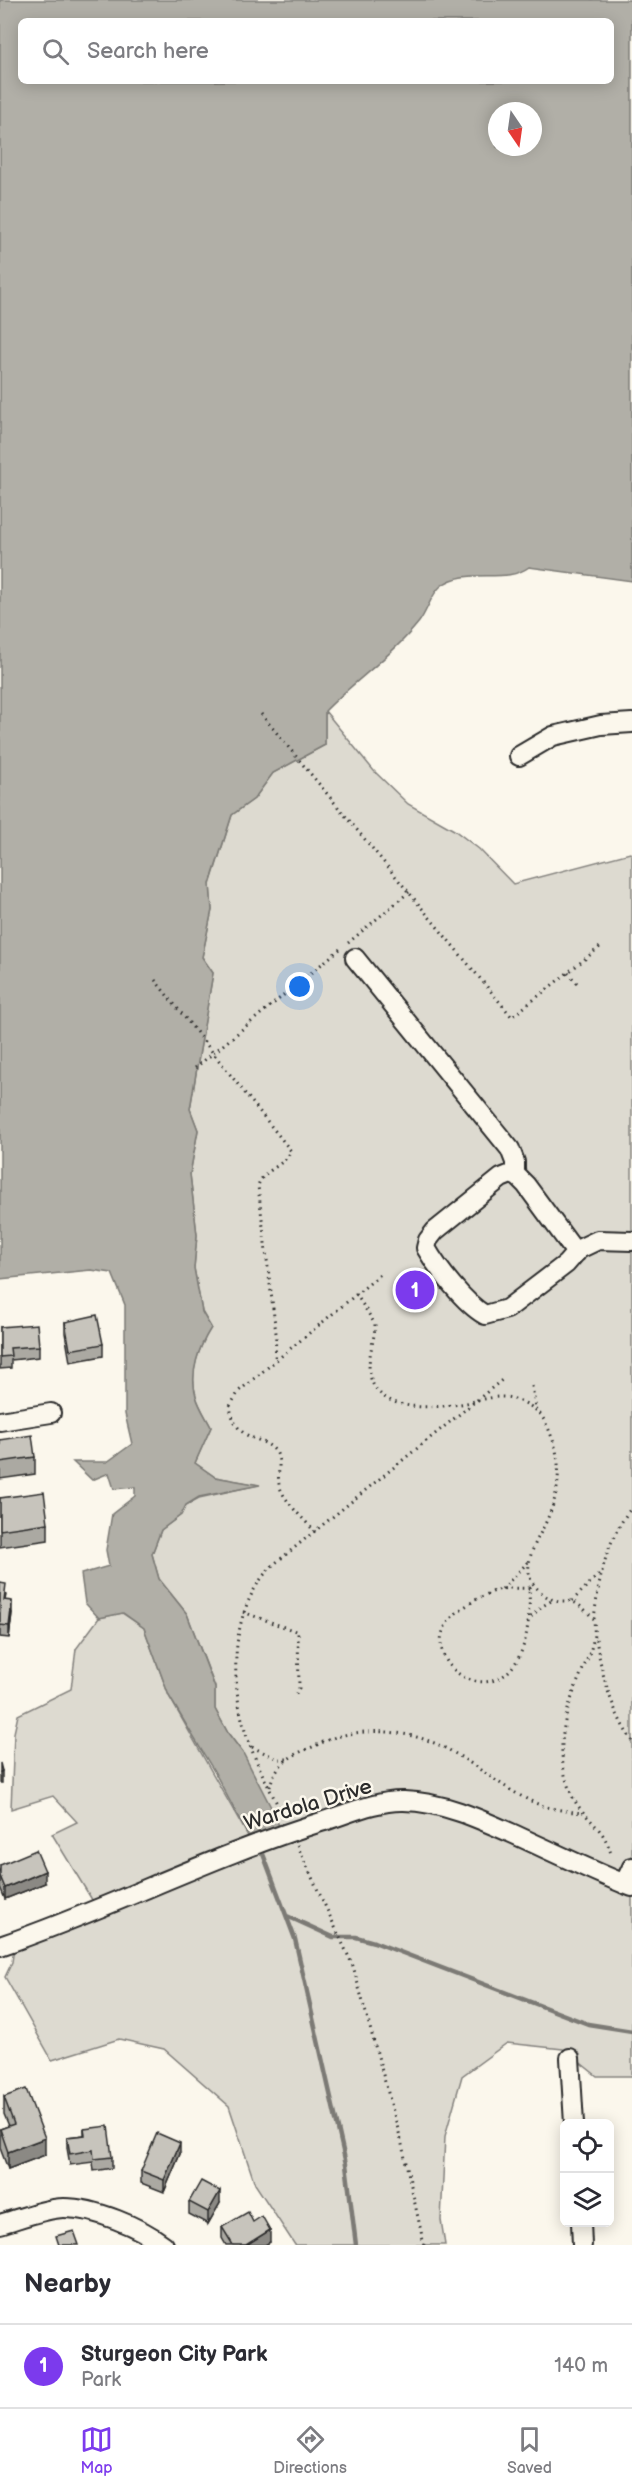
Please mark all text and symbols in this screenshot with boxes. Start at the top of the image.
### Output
search box [18,18,614,84]
icon: search [39,35,72,68]
text: Search here [87,38,209,65]
north arrow [488,102,542,156]
your location [285,972,314,1001]
pin: 1 [396,1268,434,1312]
street label: Wardola Drive [241,1774,375,1836]
map controls [560,2119,614,2227]
button: locate [560,2119,614,2173]
button: layers [560,2173,614,2227]
text: Nearby [24,2269,111,2300]
text: Sturgeon City Park [81,2341,268,2368]
text: 1 [39,2354,48,2378]
text: 140 m [554,2354,608,2378]
text: Park [81,2368,121,2392]
tab: Map [80,2423,113,2478]
tab: Directions [273,2423,347,2478]
tab: Saved [507,2423,552,2478]

